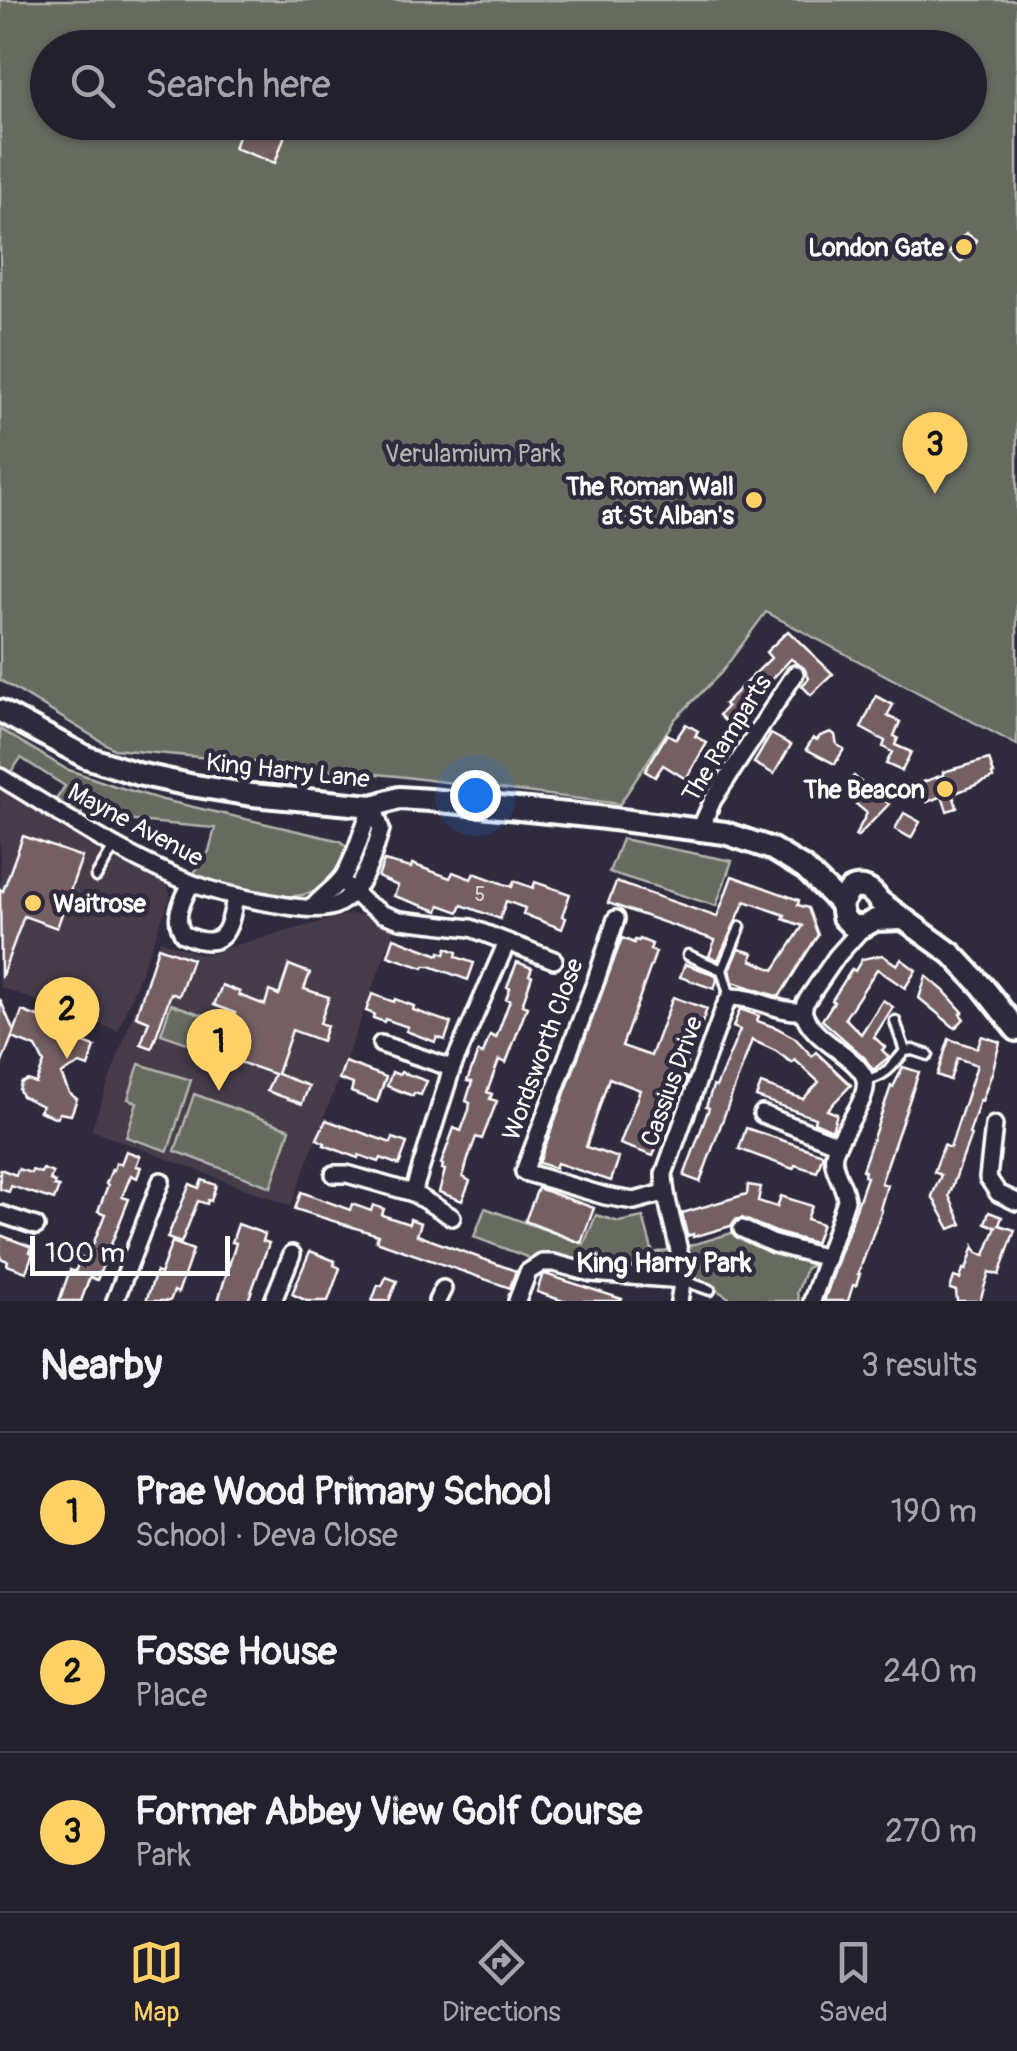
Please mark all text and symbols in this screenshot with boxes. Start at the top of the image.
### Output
search box [30,30,987,140]
icon: search [65,58,120,113]
text: Search here [145,61,331,109]
place label: London Gate [808,233,945,264]
marker: London Gate [953,236,975,258]
pin: 3 [902,412,968,494]
park label: Verulamium Park [385,439,562,470]
place label: The Roman Wall at St Alban's [565,472,735,532]
marker: The Roman Wall at St Alban's [743,489,765,511]
street label: The Ramparts [676,669,779,809]
street label: King Harry Lane [205,747,372,796]
your location [450,770,501,821]
place label: The Beacon [803,775,925,806]
street label: Mayne Avenue [62,777,209,874]
marker: The Beacon [934,778,956,800]
house number: 5 [475,882,485,907]
place label: Waitrose [53,889,147,920]
marker: Waitrose [22,892,44,914]
street label: Wordsworth Close [496,954,591,1145]
pin: 2 [34,976,100,1059]
pin: 1 [186,1008,252,1091]
street label: Cassius Drive [635,1011,711,1151]
scale bar [30,1231,230,1276]
text: 100 m [45,1236,125,1271]
district label: King Harry Park [576,1246,752,1281]
text: Nearby [40,1340,162,1392]
text: 3 results [861,1346,977,1386]
text: Prae Wood Primary School [135,1468,552,1516]
text: 1 [66,1492,79,1532]
text: 190 m [891,1492,977,1532]
text: School · Deva Close [135,1516,398,1556]
text: Fosse House [135,1628,337,1676]
text: 2 [64,1652,81,1692]
text: 240 m [883,1652,977,1692]
text: Place [135,1676,207,1716]
text: Former Abbey View Golf Course [135,1788,642,1836]
text: 3 [64,1812,81,1852]
text: 270 m [885,1812,977,1852]
text: Park [135,1836,191,1876]
tab: Map [129,1935,184,2030]
tab: Directions [442,1935,561,2030]
tab: Saved [819,1935,888,2030]

